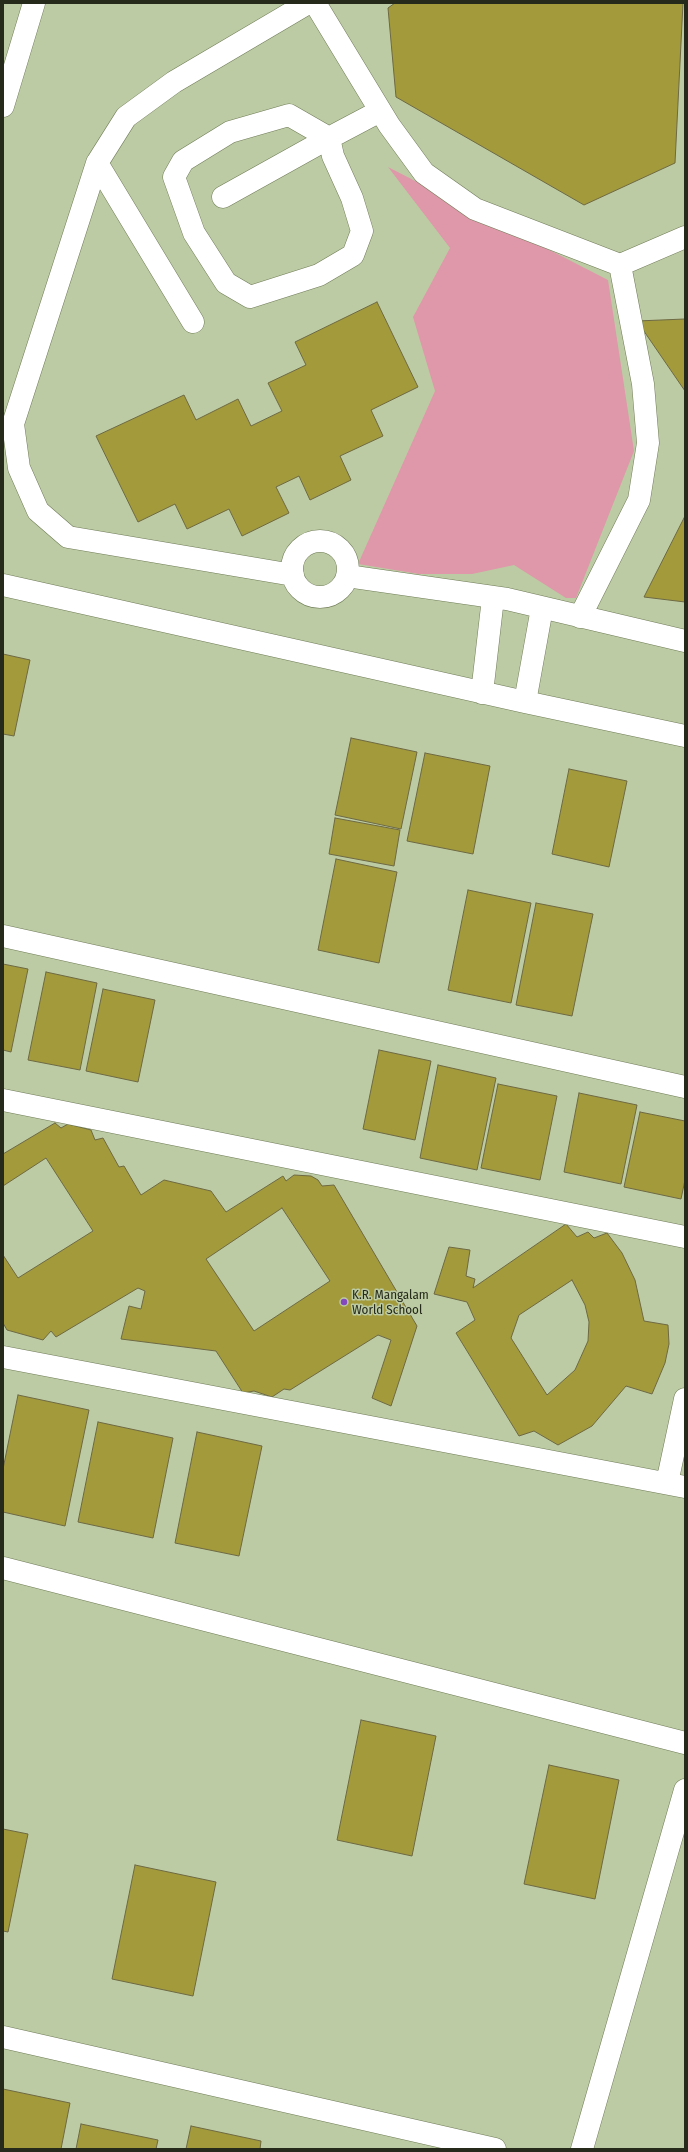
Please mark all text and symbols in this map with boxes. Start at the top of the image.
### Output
place label: K.R. Mangalam World School [352,1287,429,1318]
marker: K.R. Mangalam World School [339,1297,349,1307]

